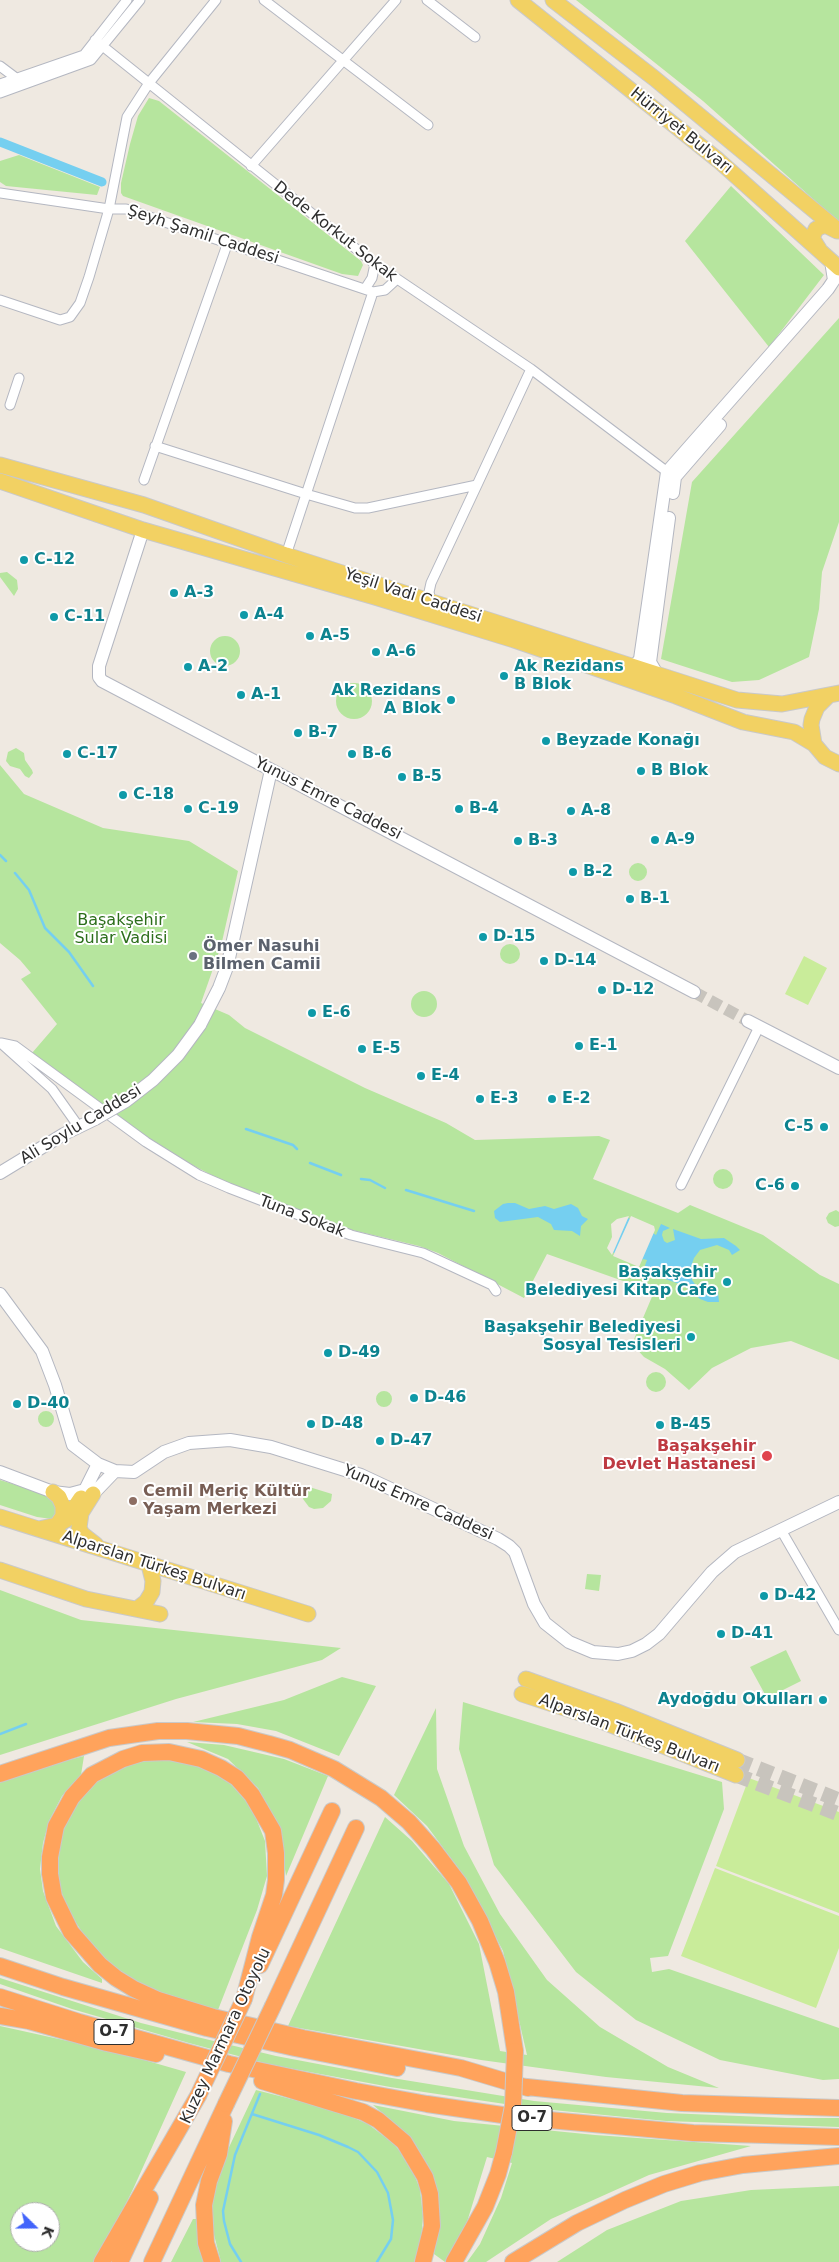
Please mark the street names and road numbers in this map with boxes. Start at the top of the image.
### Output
street label: Hürriyet Bulvarı [626,84,736,178]
street label: Dede Korkut Sokak [269,178,401,286]
street label: Şeyh Şamil Caddesi [125,201,281,269]
street label: Yeşil Vadi Caddesi [342,565,484,627]
street label: Yunus Emre Caddesi [251,754,405,844]
street label: Ali Soylu Caddesi [17,1081,145,1169]
street label: Tuna Sokak [256,1192,348,1242]
street label: Yunus Emre Caddesi [340,1461,496,1545]
street label: Alparslan Türkeş Bulvarı [60,1527,248,1605]
street label: Alparslan Türkeş Bulvarı [536,1691,722,1777]
street label: Kuzey Marmara Otoyolu [177,1945,275,2127]
road number: O-7 [94,2020,134,2044]
road number: O-7 [512,2106,552,2130]

